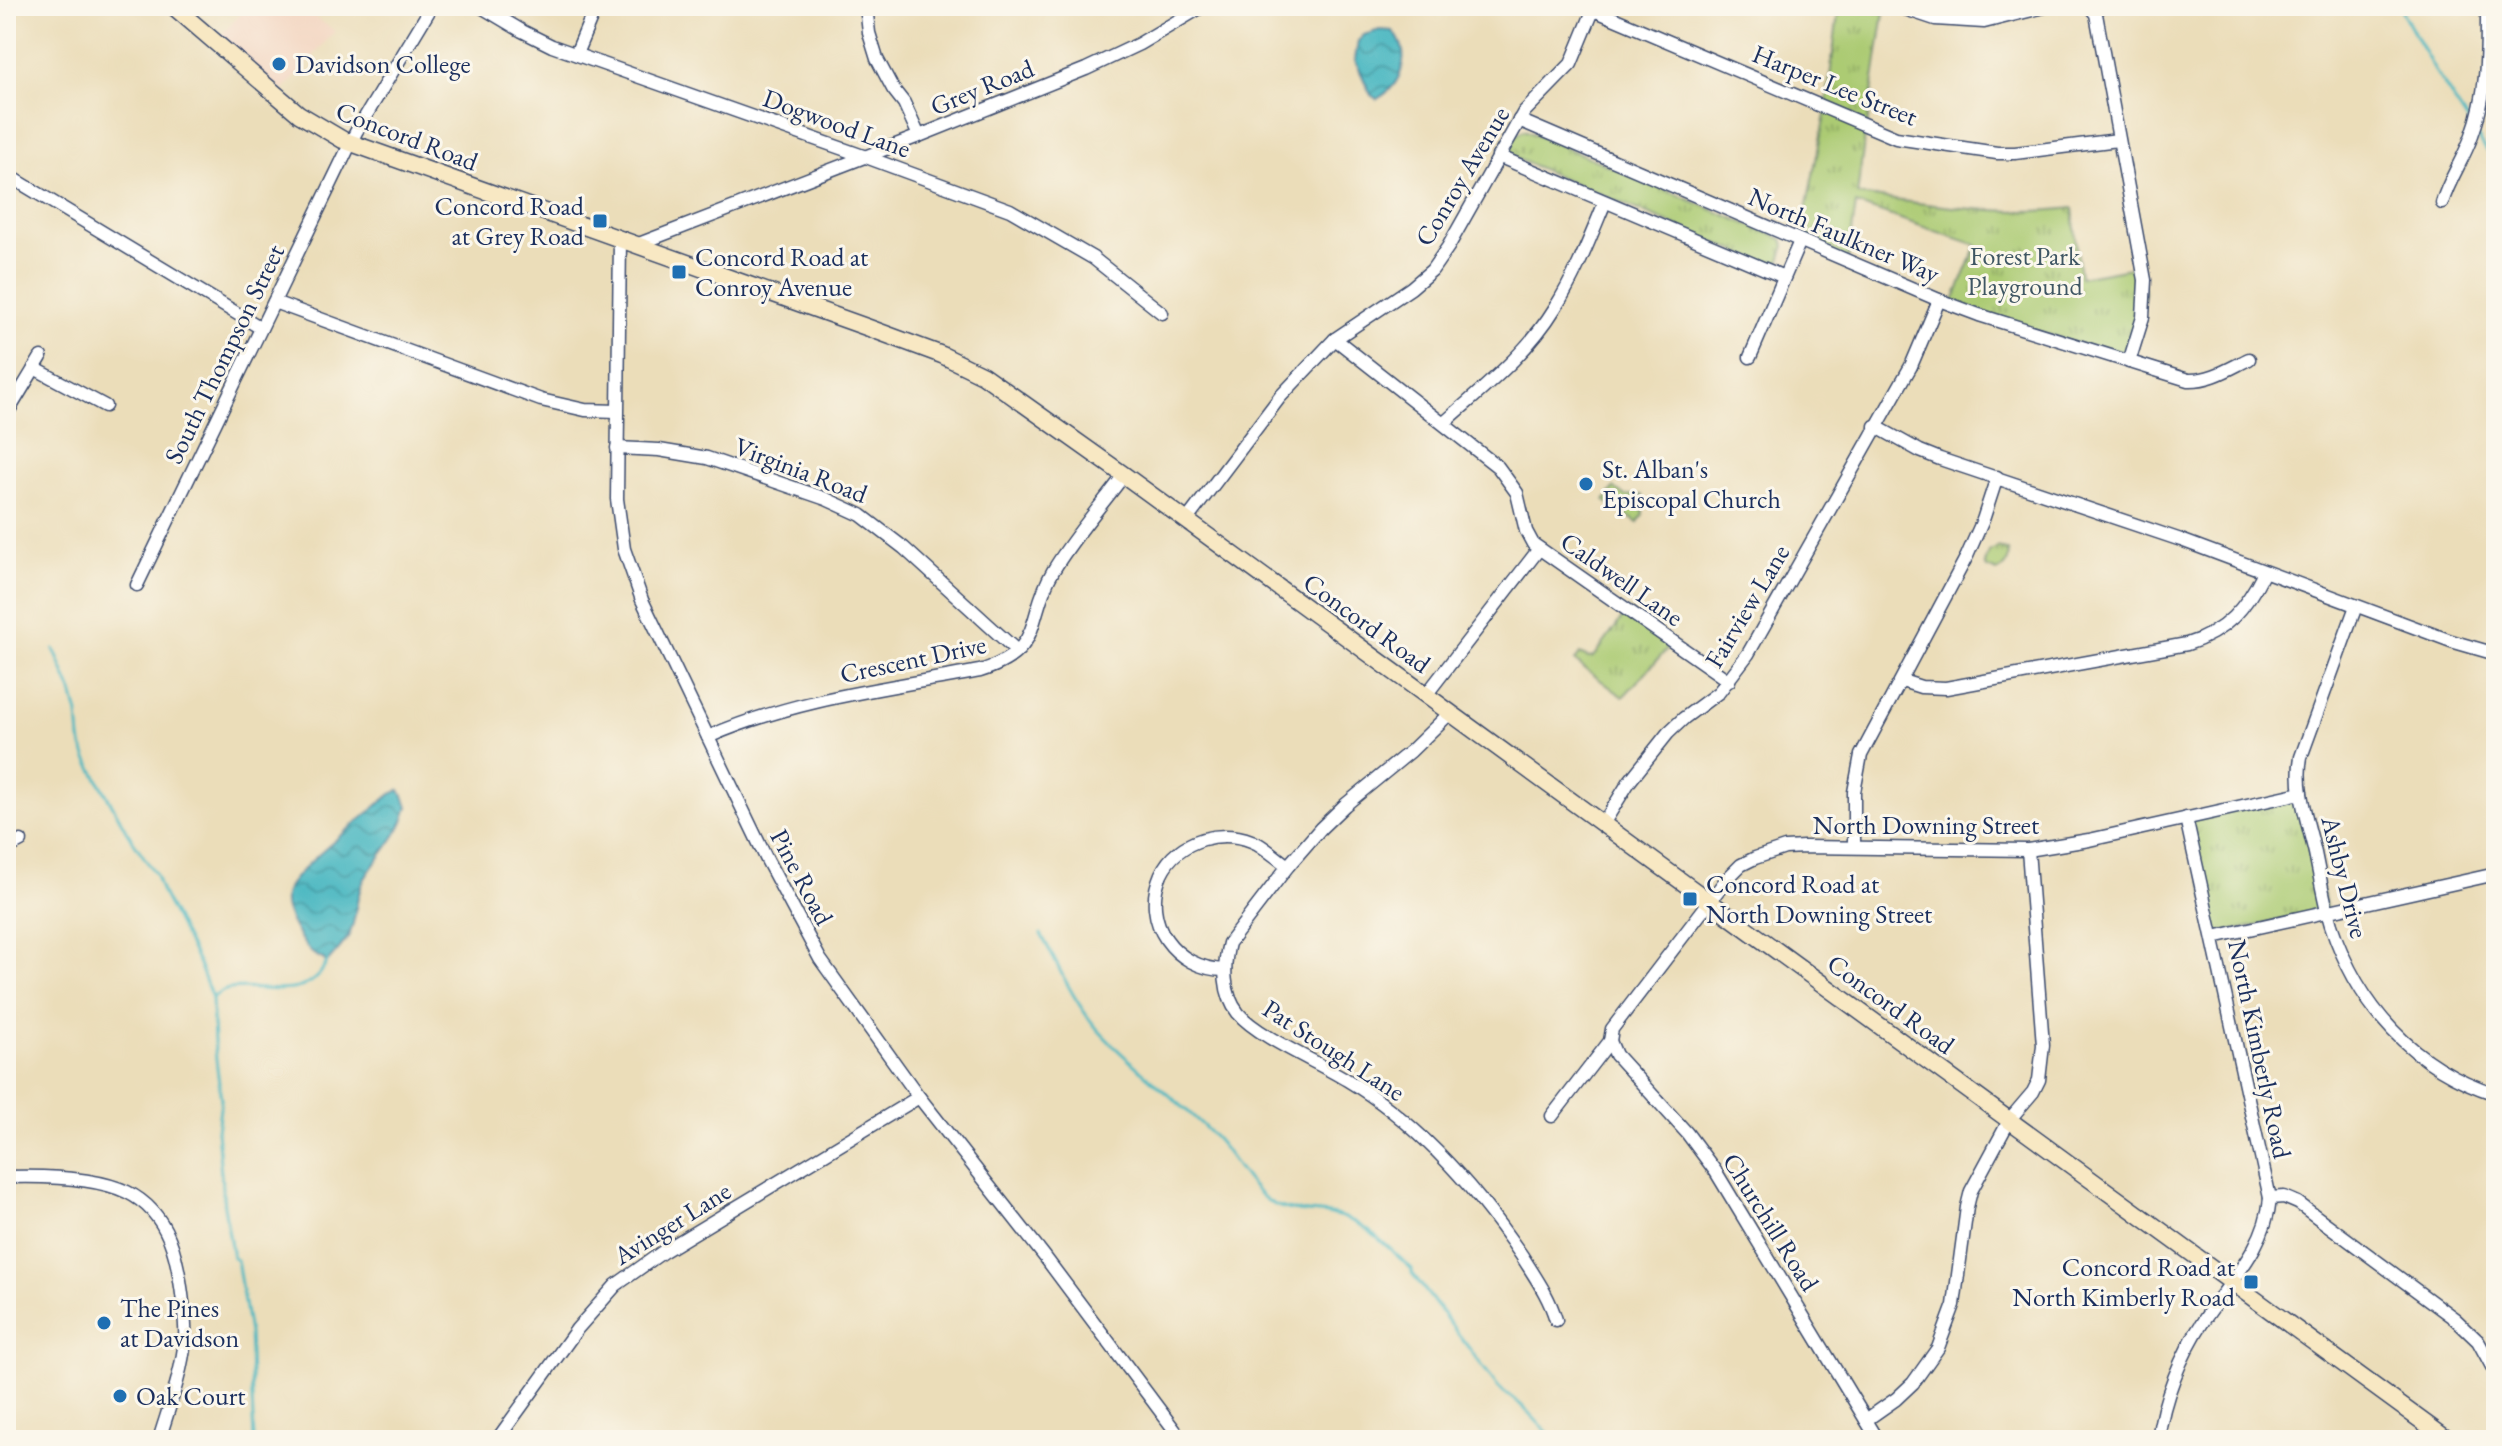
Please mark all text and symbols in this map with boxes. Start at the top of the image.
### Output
street label: Harper Lee Street [1747,36,1923,134]
place label: Davidson College [295,47,471,81]
street label: Grey Road [925,51,1040,123]
marker: Davidson College [270,55,288,73]
street label: Dogwood Lane [759,81,915,165]
street label: Concord Road [331,93,484,179]
street label: Conroy Avenue [1407,100,1517,252]
street label: North Faulkner Way [1743,179,1945,291]
place label: Concord Road at Grey Road [435,189,585,253]
marker: Concord Road at Grey Road [591,212,609,230]
street label: South Thompson Street [156,239,292,469]
park label: Forest Park Playground [1967,239,2084,303]
place label: Concord Road at Conroy Avenue [695,240,868,304]
marker: Concord Road at Conroy Avenue [670,263,688,281]
street label: Virginia Road [730,429,873,511]
place label: St. Alban's Episcopal Church [1602,452,1781,516]
marker: St. Alban's Episcopal Church [1577,475,1595,493]
street label: Caldwell Lane [1554,524,1690,634]
street label: Fairview Lane [1697,538,1797,674]
street label: Concord Road [1297,565,1438,681]
street label: Crescent Drive [837,627,989,691]
street label: North Downing Street [1813,808,2039,842]
street label: Ashby Drive [2313,811,2377,942]
street label: Pine Road [763,823,842,932]
place label: Concord Road at North Downing Street [1706,867,1932,931]
marker: Concord Road at North Downing Street [1681,890,1699,908]
street label: North Kimberly Road [2220,937,2300,1162]
street label: Concord Road [1821,946,1962,1062]
street label: Pat Stough Lane [1256,991,1412,1109]
street label: Churchill Road [1715,1147,1827,1298]
street label: Avinger Lane [606,1173,737,1273]
place label: Concord Road at North Kimberly Road [2012,1250,2236,1314]
marker: Concord Road at North Kimberly Road [2242,1273,2260,1291]
place label: The Pines at Davidson [120,1291,239,1355]
marker: The Pines at Davidson [95,1314,113,1332]
place label: Oak Court [136,1379,246,1413]
marker: Oak Court [111,1387,129,1405]

